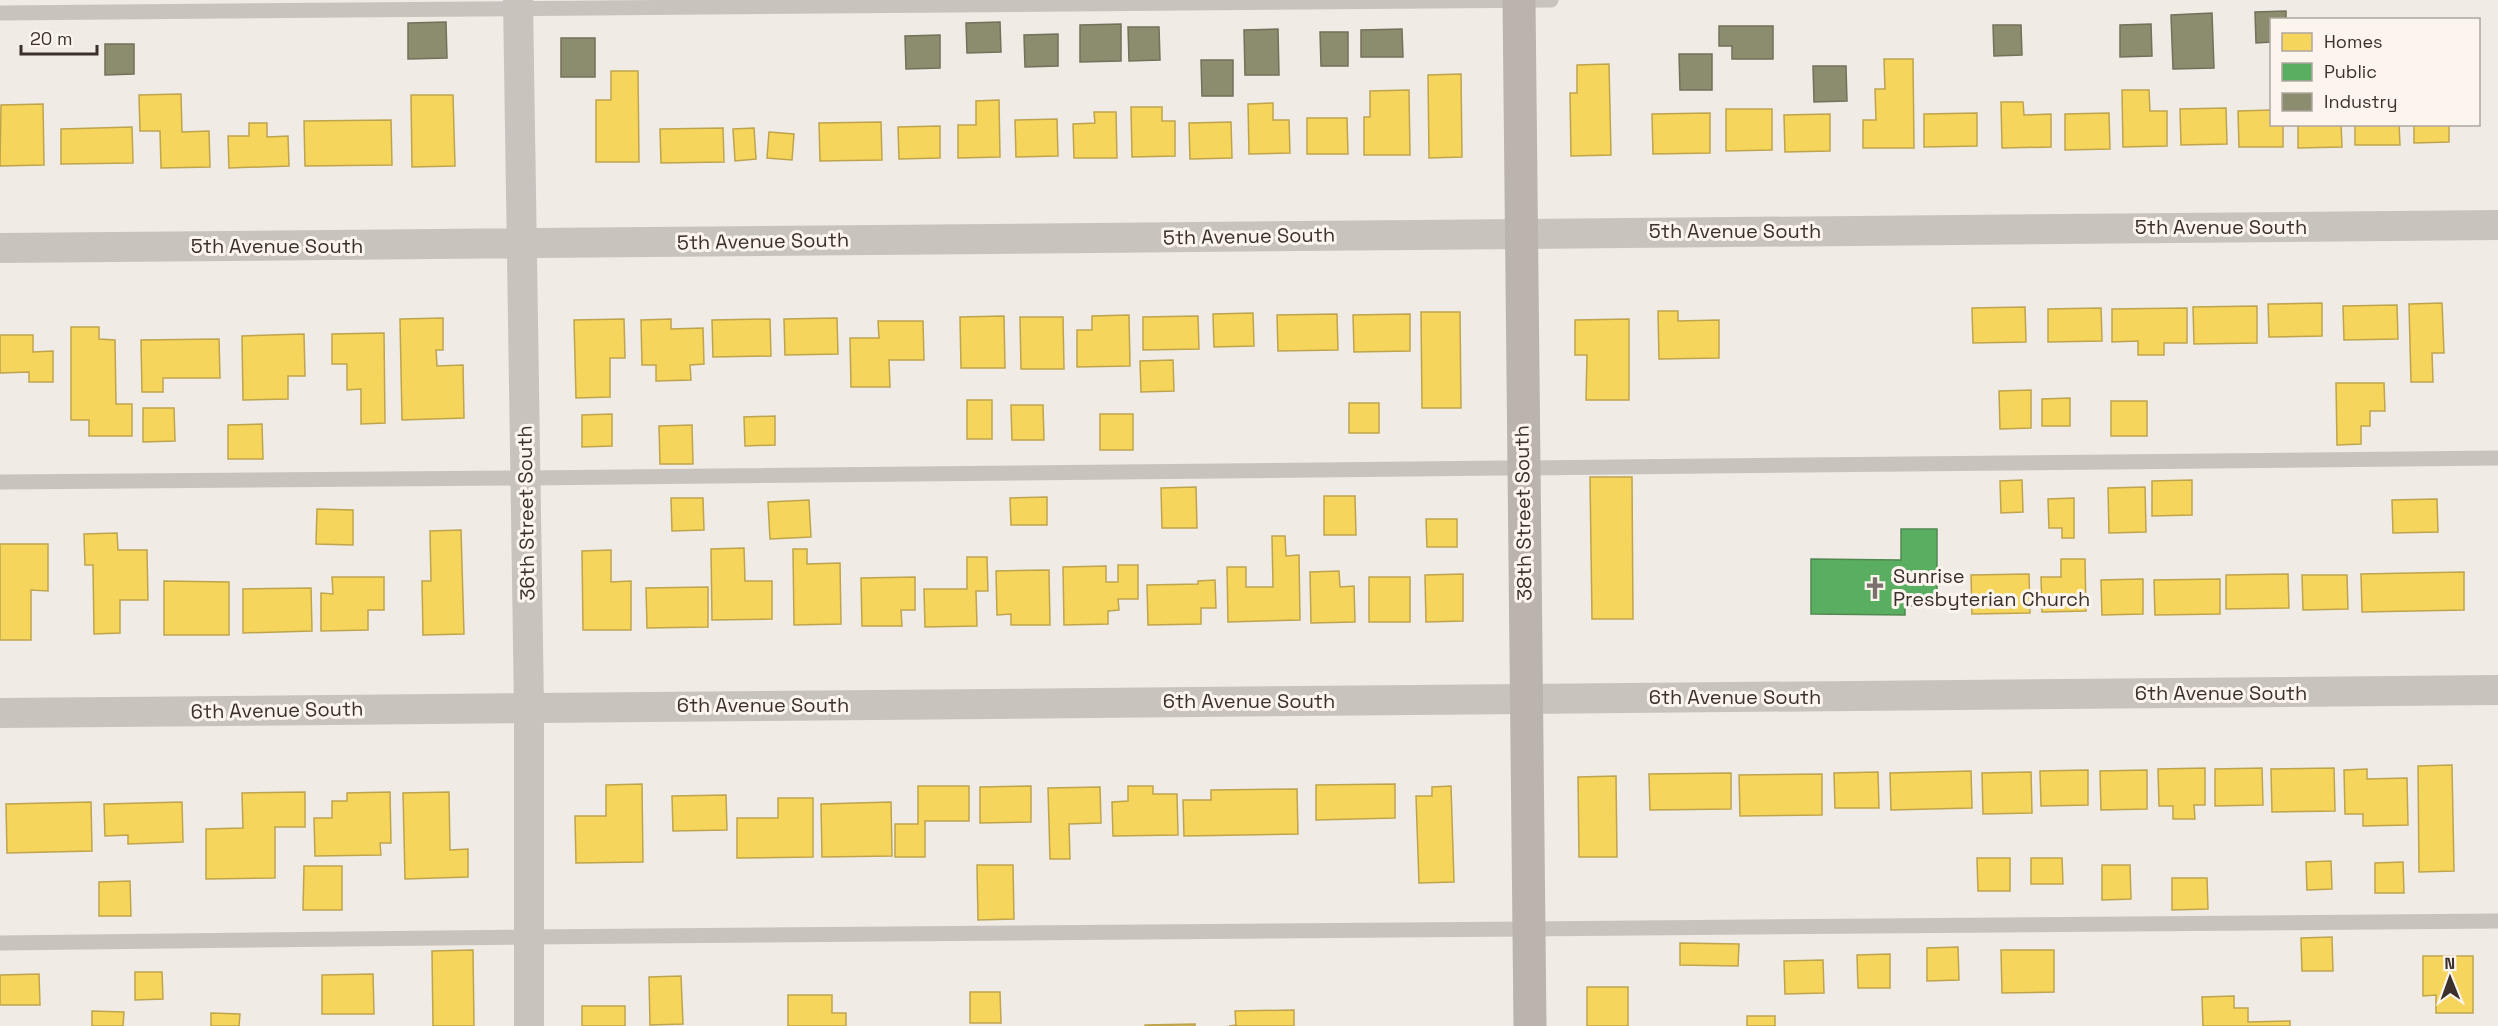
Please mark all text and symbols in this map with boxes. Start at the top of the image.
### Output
scale bar [21,18,98,56]
legend [2270,18,2480,126]
text: 20 m [30,27,73,50]
text: Homes [2324,30,2383,53]
text: Public [2324,60,2377,83]
text: Industry [2324,90,2397,113]
street label: 5th Avenue South [2135,214,2307,240]
street label: 5th Avenue South [1649,218,1821,244]
street label: 5th Avenue South [1163,221,1335,251]
street label: 5th Avenue South [677,226,849,256]
street label: 5th Avenue South [191,233,363,259]
street label: 36th Street South [511,425,541,601]
street label: 38th Street South [1508,425,1538,601]
place label: Sunrise Presbyterian Church [1893,563,2090,612]
church icon: Sunrise Presbyterian Church [1862,575,1888,601]
street label: 6th Avenue South [2135,680,2307,706]
street label: 6th Avenue South [1649,684,1821,710]
street label: 6th Avenue South [1163,688,1335,714]
street label: 6th Avenue South [677,692,849,718]
street label: 6th Avenue South [190,695,364,725]
north arrow [2420,948,2480,1008]
text: N [2444,953,2455,974]

